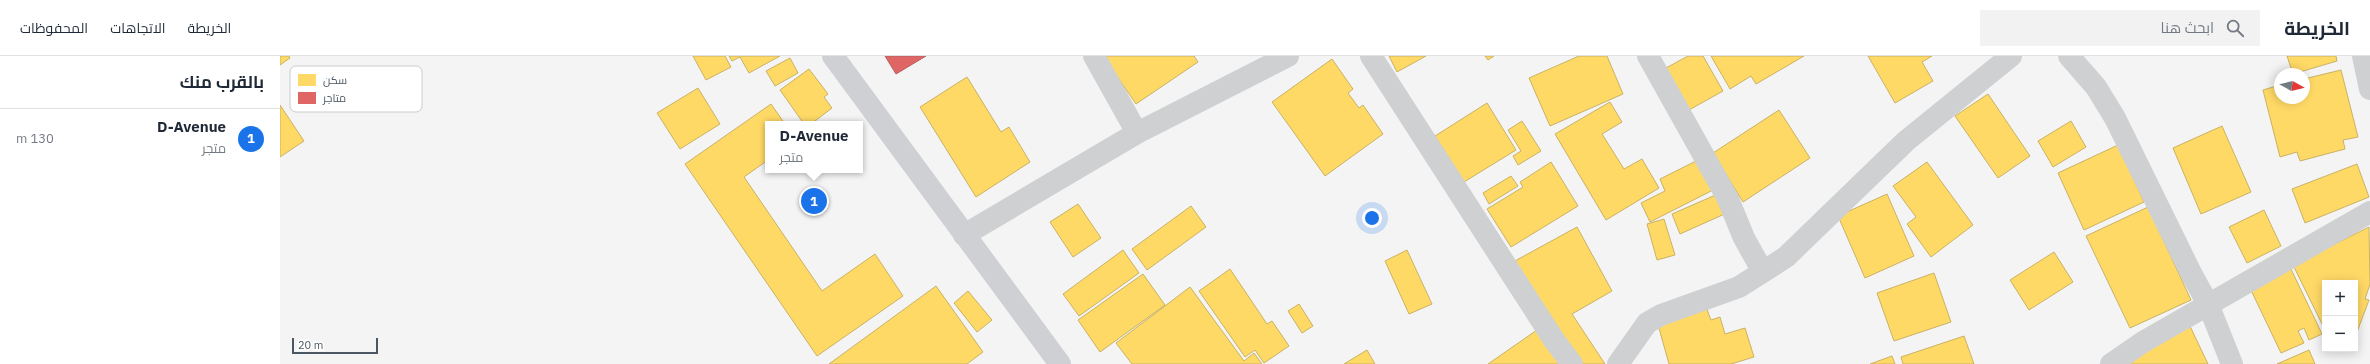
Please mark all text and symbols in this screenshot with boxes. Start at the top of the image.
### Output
search box [1980,10,2260,46]
text: الخريطة [2284,16,2350,40]
icon: search [2224,17,2246,39]
text: ابحث هنا [2160,18,2214,37]
text: المحفوظات [20,19,88,37]
text: الاتجاهات [110,19,166,37]
text: الخريطة [188,19,231,37]
legend [290,66,422,112]
north arrow [2274,68,2310,104]
text: بالقرب منك [180,71,264,93]
text: سكن [323,73,347,87]
text: متاجر [322,91,346,105]
text: D-Avenue [157,117,226,136]
popup [765,121,863,173]
text: D-Avenue [779,126,849,145]
text: 130 m [16,130,54,147]
text: 1 [247,130,255,147]
text: متجر [202,140,226,157]
text: متجر [779,149,803,166]
pin: 1 [801,186,827,216]
your location [1362,208,1382,228]
map controls [2322,280,2358,352]
button: + [2322,280,2358,316]
button: − [2322,316,2358,352]
scale bar [292,336,378,355]
text: 20 m [298,338,323,352]

